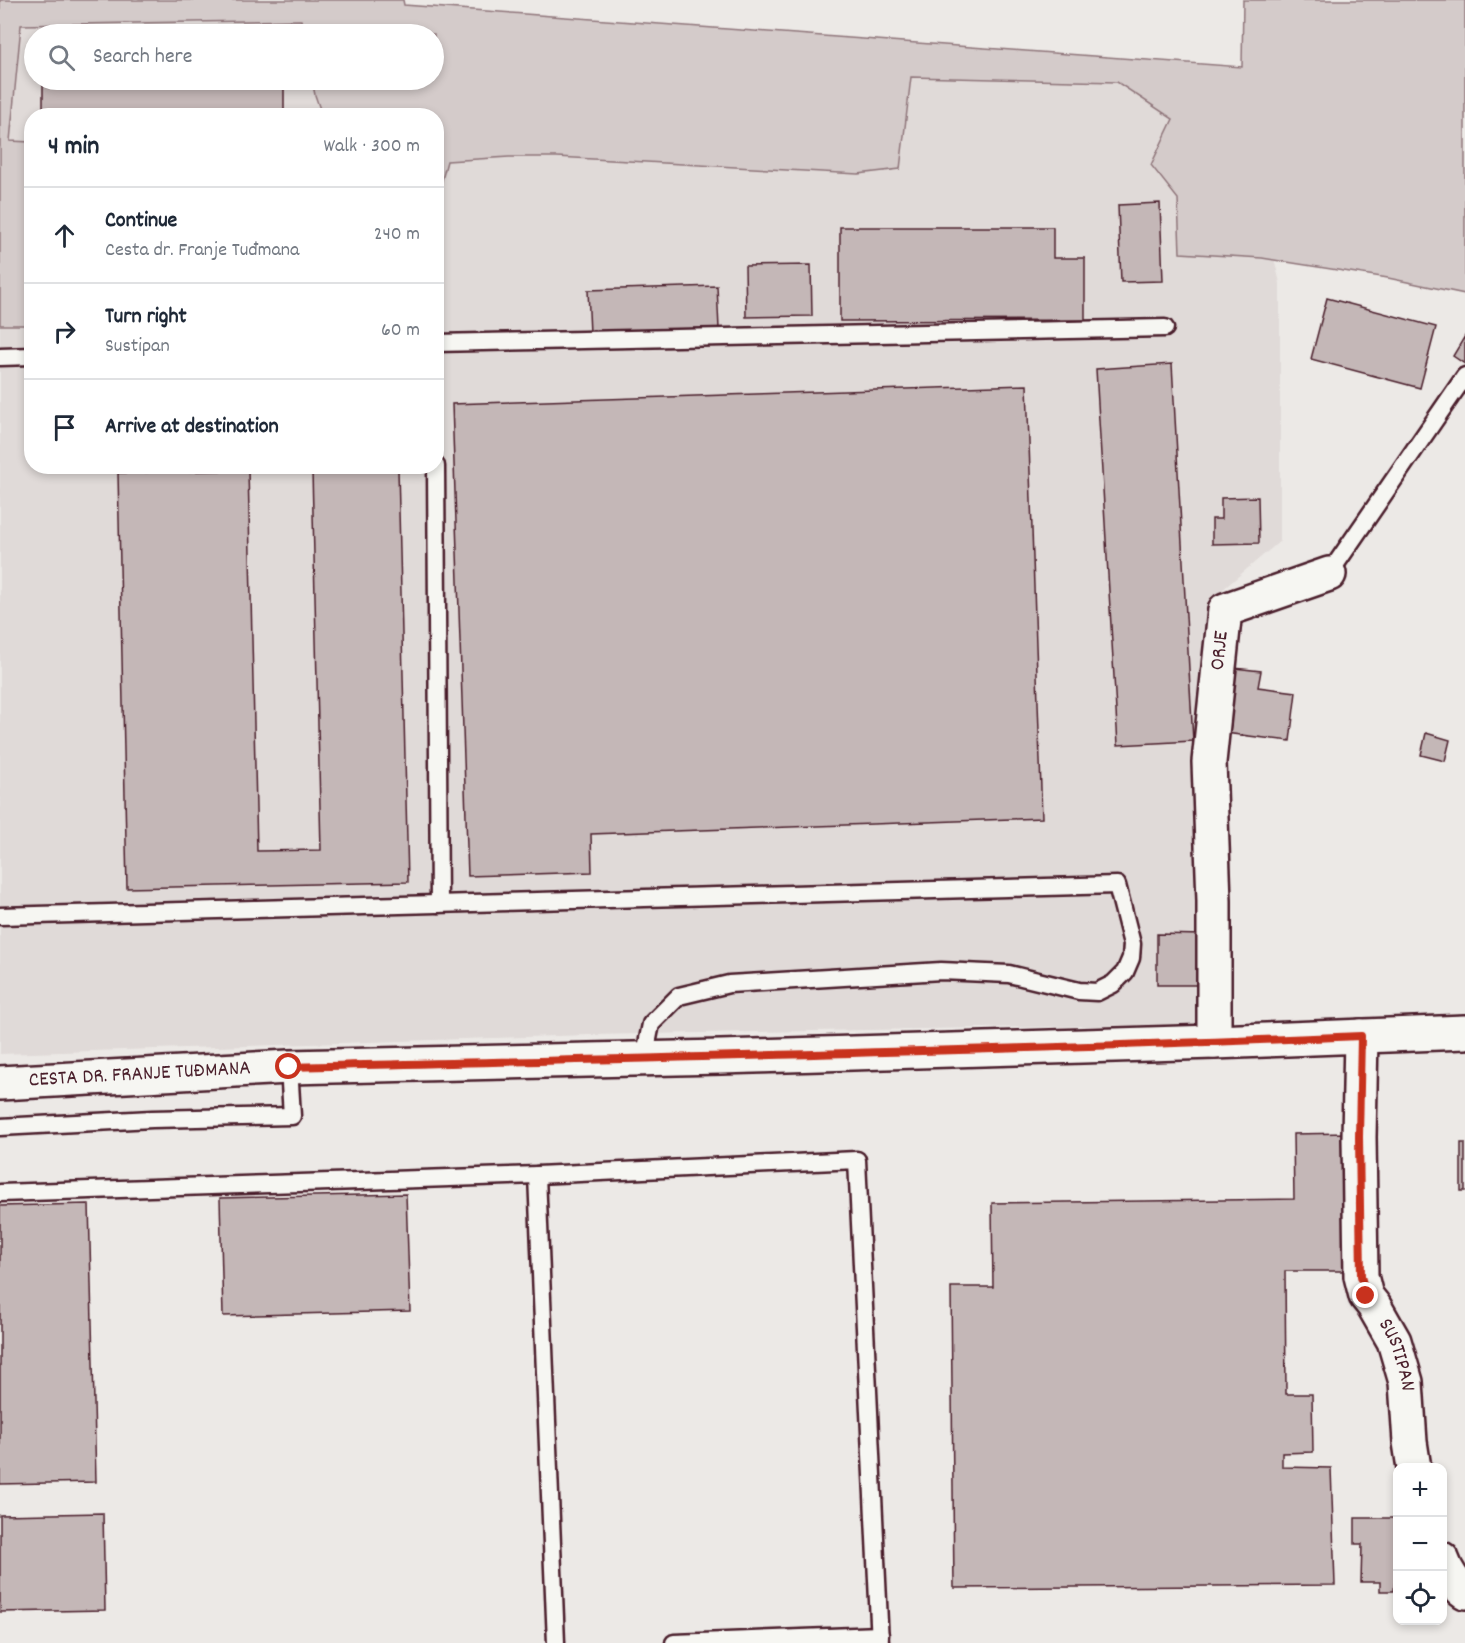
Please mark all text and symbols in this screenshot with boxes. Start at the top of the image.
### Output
search box [24,24,444,90]
icon: search [45,41,78,74]
text: Search here [93,42,192,73]
text: 4 min [48,129,99,166]
text: Walk · 300 m [323,133,420,161]
text: Continue [105,206,177,237]
icon: ahead [48,219,81,252]
text: 240 m [374,221,420,249]
text: Cesta dr. Franje Tuđmana [105,237,299,265]
text: Turn right [105,302,187,333]
icon: right [48,315,81,348]
text: 60 m [381,317,420,345]
text: Sustipan [105,333,170,361]
icon: arrive [48,411,81,444]
text: Arrive at destination [105,412,279,443]
street label: ORJE [1204,629,1238,672]
route start [275,1053,301,1079]
street label: CESTA DR. FRANJE TUĐMANA [28,1054,252,1096]
route end [1352,1282,1378,1308]
street label: SUSTIPAN [1369,1313,1422,1392]
map controls [1393,1463,1447,1625]
button: + [1393,1463,1447,1517]
button: − [1393,1517,1447,1571]
button: locate [1393,1571,1447,1625]

